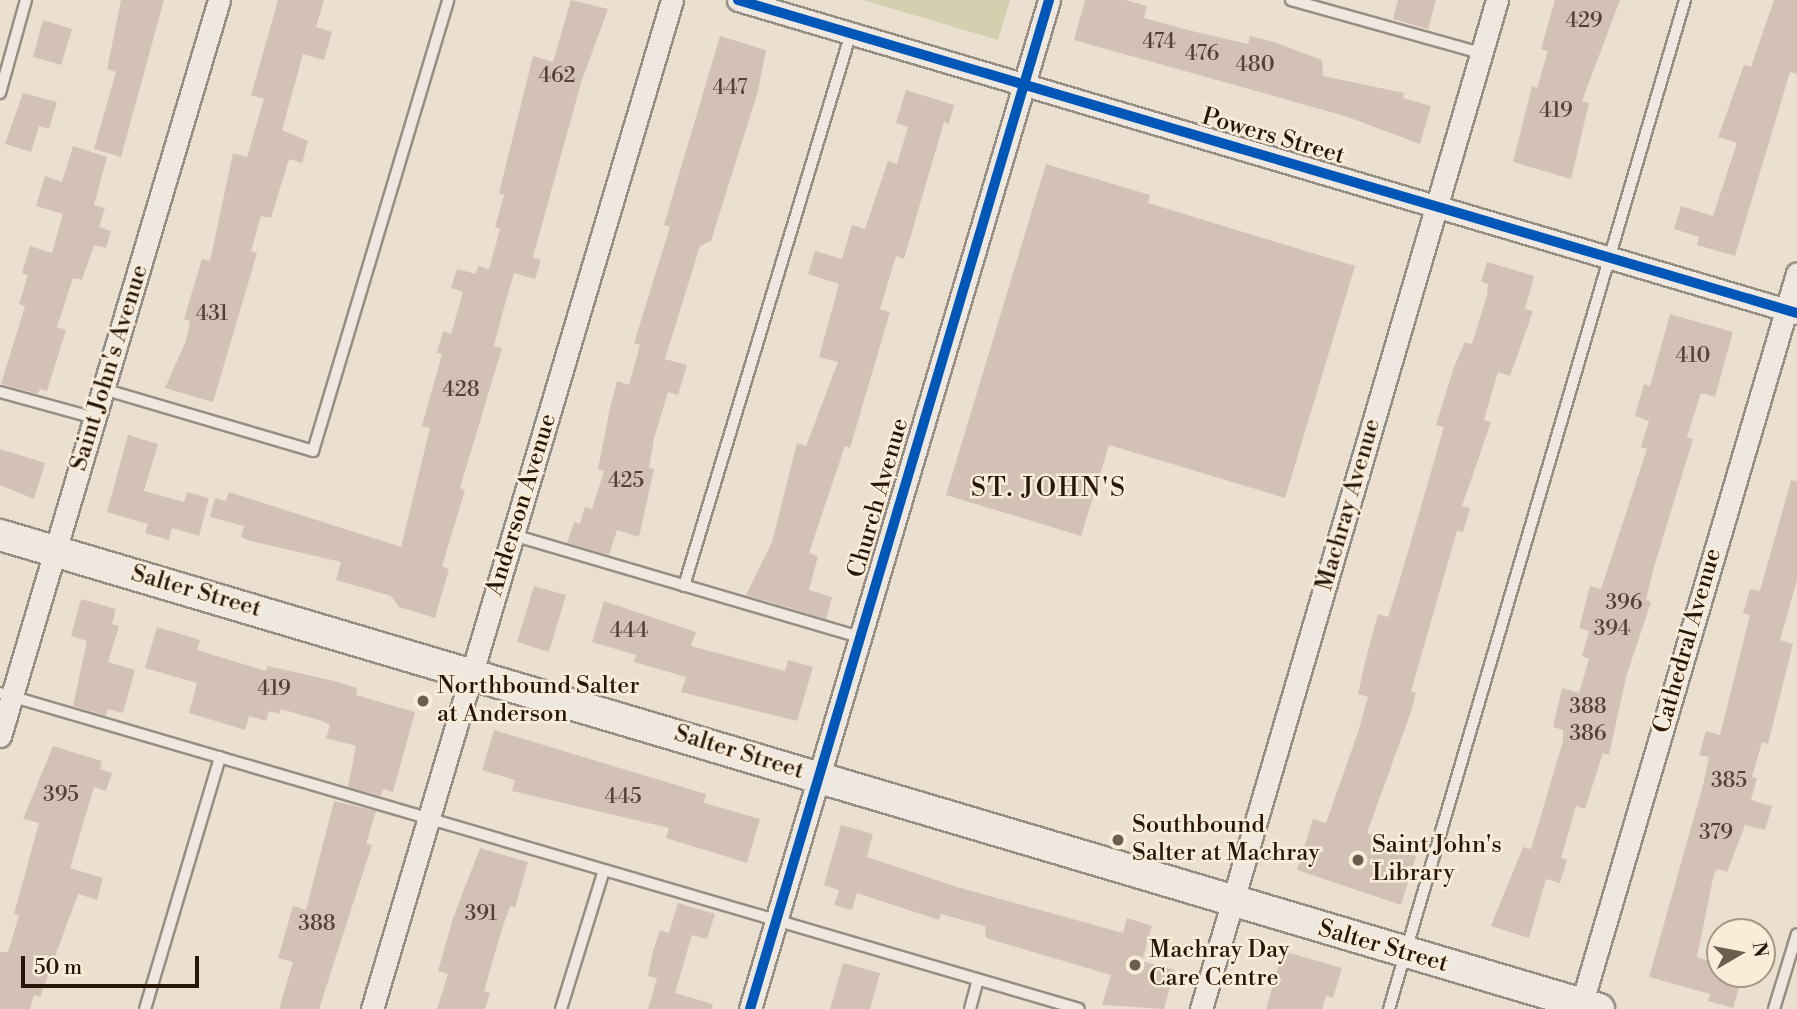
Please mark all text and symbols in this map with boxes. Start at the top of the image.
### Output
house number: 429 [1565,8,1603,34]
house number: 474 [1142,29,1176,55]
house number: 476 [1185,41,1219,67]
house number: 480 [1235,52,1275,78]
house number: 462 [538,63,576,89]
house number: 447 [712,75,748,101]
house number: 419 [1539,98,1573,124]
street label: Powers Street [1198,103,1348,171]
street label: Saint John's Avenue [65,262,155,474]
house number: 431 [196,301,228,327]
house number: 410 [1676,343,1710,369]
house number: 428 [442,377,480,403]
street label: Anderson Avenue [481,410,563,600]
street label: Church Avenue [842,415,916,581]
street label: Machray Avenue [1311,416,1387,594]
house number: 425 [608,468,644,494]
district label: ST. JOHN'S [972,473,1126,505]
street label: Cathedral Avenue [1648,545,1728,737]
street label: Salter Street [128,560,264,624]
house number: 396 [1605,590,1643,616]
house number: 394 [1594,616,1630,642]
house number: 444 [610,618,648,644]
place label: Northbound Salter at Anderson [437,673,640,729]
house number: 419 [257,676,291,702]
marker: Northbound Salter at Anderson [415,693,431,709]
house number: 388 [1569,694,1607,720]
street label: Salter Street [671,720,807,786]
house number: 386 [1569,721,1607,747]
house number: 385 [1711,768,1747,794]
house number: 395 [43,782,79,808]
house number: 445 [605,784,641,810]
place label: Southbound Salter at Machray [1132,812,1320,868]
house number: 379 [1699,820,1733,846]
marker: Southbound Salter at Machray [1110,832,1126,848]
place label: Saint John's Library [1372,832,1502,888]
marker: Saint John's Library [1350,852,1366,868]
house number: 391 [465,901,497,927]
house number: 388 [298,911,336,937]
street label: Salter Street [1315,915,1451,979]
north arrow [1706,918,1776,988]
place label: Machray Day Care Centre [1149,937,1290,993]
text: N [1747,940,1773,959]
scale bar [24,942,203,986]
text: 50 m [34,955,82,981]
marker: Machray Day Care Centre [1127,957,1143,973]

